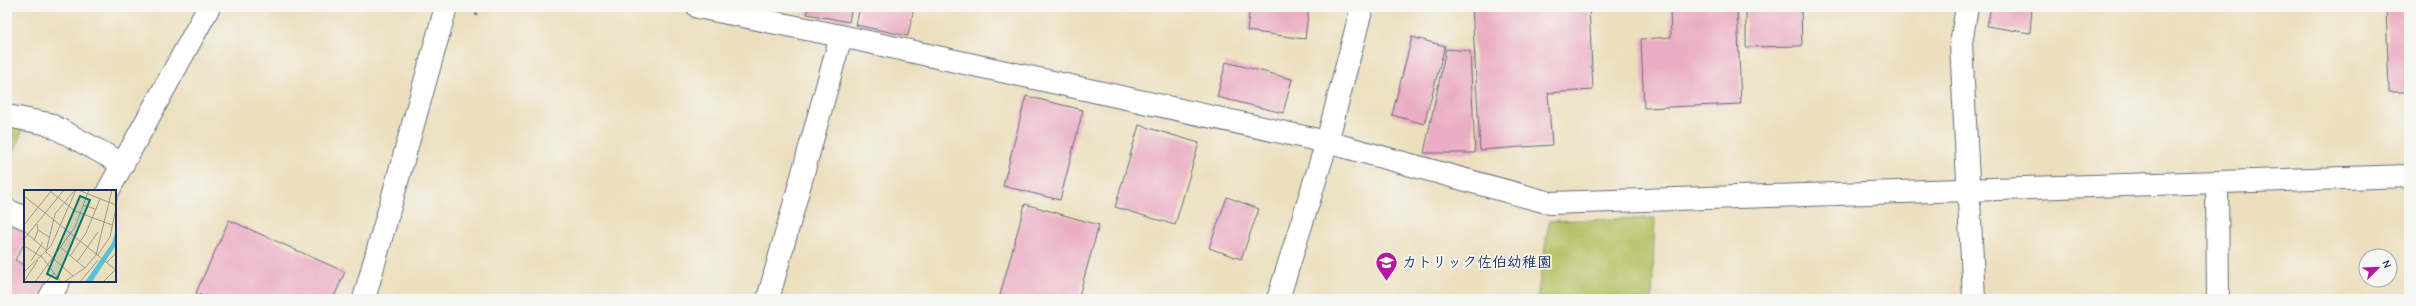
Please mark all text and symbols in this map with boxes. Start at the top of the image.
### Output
inset map [24,190,116,282]
north arrow [2358,248,2398,288]
school or university icon: カトリック佐伯幼稚園 [1374,249,1400,282]
place label: カトリック佐伯幼稚園 [1402,253,1552,271]
text: N [2379,258,2394,270]

